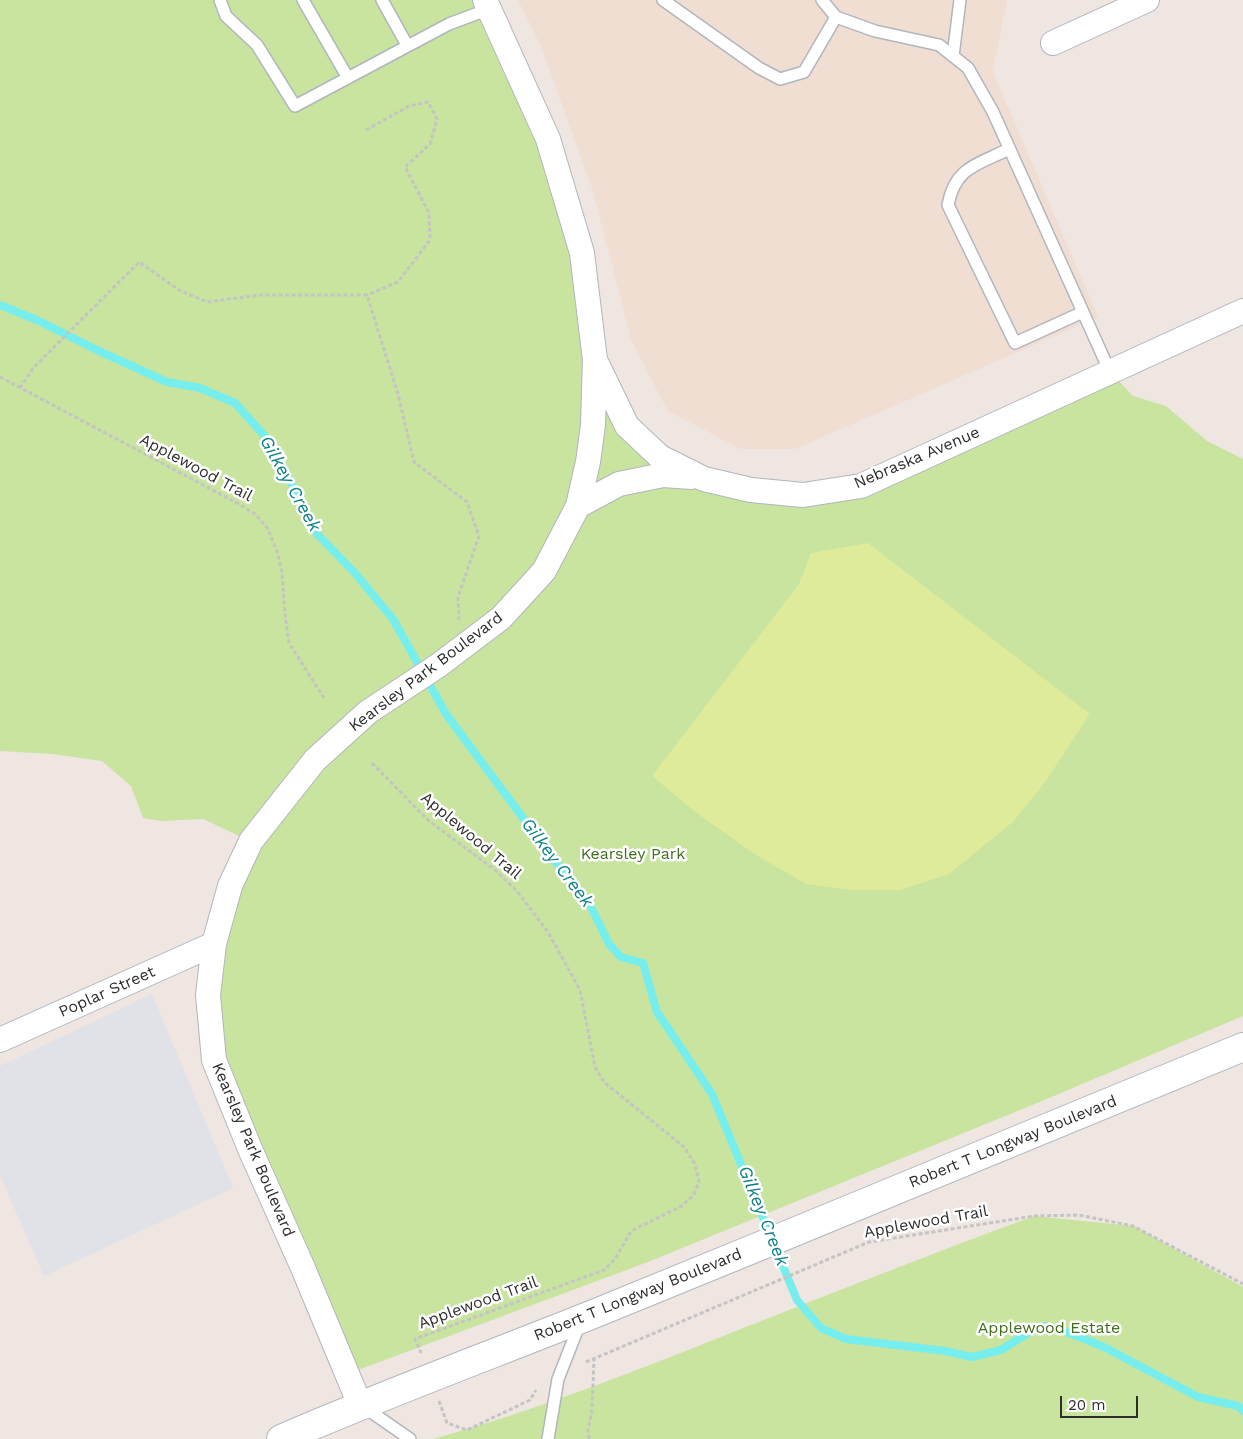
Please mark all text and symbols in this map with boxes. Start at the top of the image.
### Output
street label: Nebraska Avenue [851,423,983,493]
street label: Applewood Trail [136,430,256,506]
water label: Gilkey Creek [255,432,325,536]
street label: Kearsley Park Boulevard [345,608,507,736]
street label: Applewood Trail [417,788,525,884]
water label: Gilkey Creek [516,814,598,912]
park label: Kearsley Park [581,844,685,864]
street label: Poplar Street [56,962,158,1022]
street label: Kearsley Park Boulevard [208,1060,298,1240]
street label: Robert T Longway Boulevard [906,1091,1120,1193]
water label: Gilkey Creek [733,1163,793,1269]
street label: Applewood Trail [863,1202,989,1242]
street label: Robert T Longway Boulevard [531,1244,745,1346]
street label: Applewood Trail [416,1273,540,1333]
park label: Applewood Estate [978,1318,1120,1338]
scale bar [1063,1386,1140,1418]
text: 20 m [1068,1396,1106,1414]

